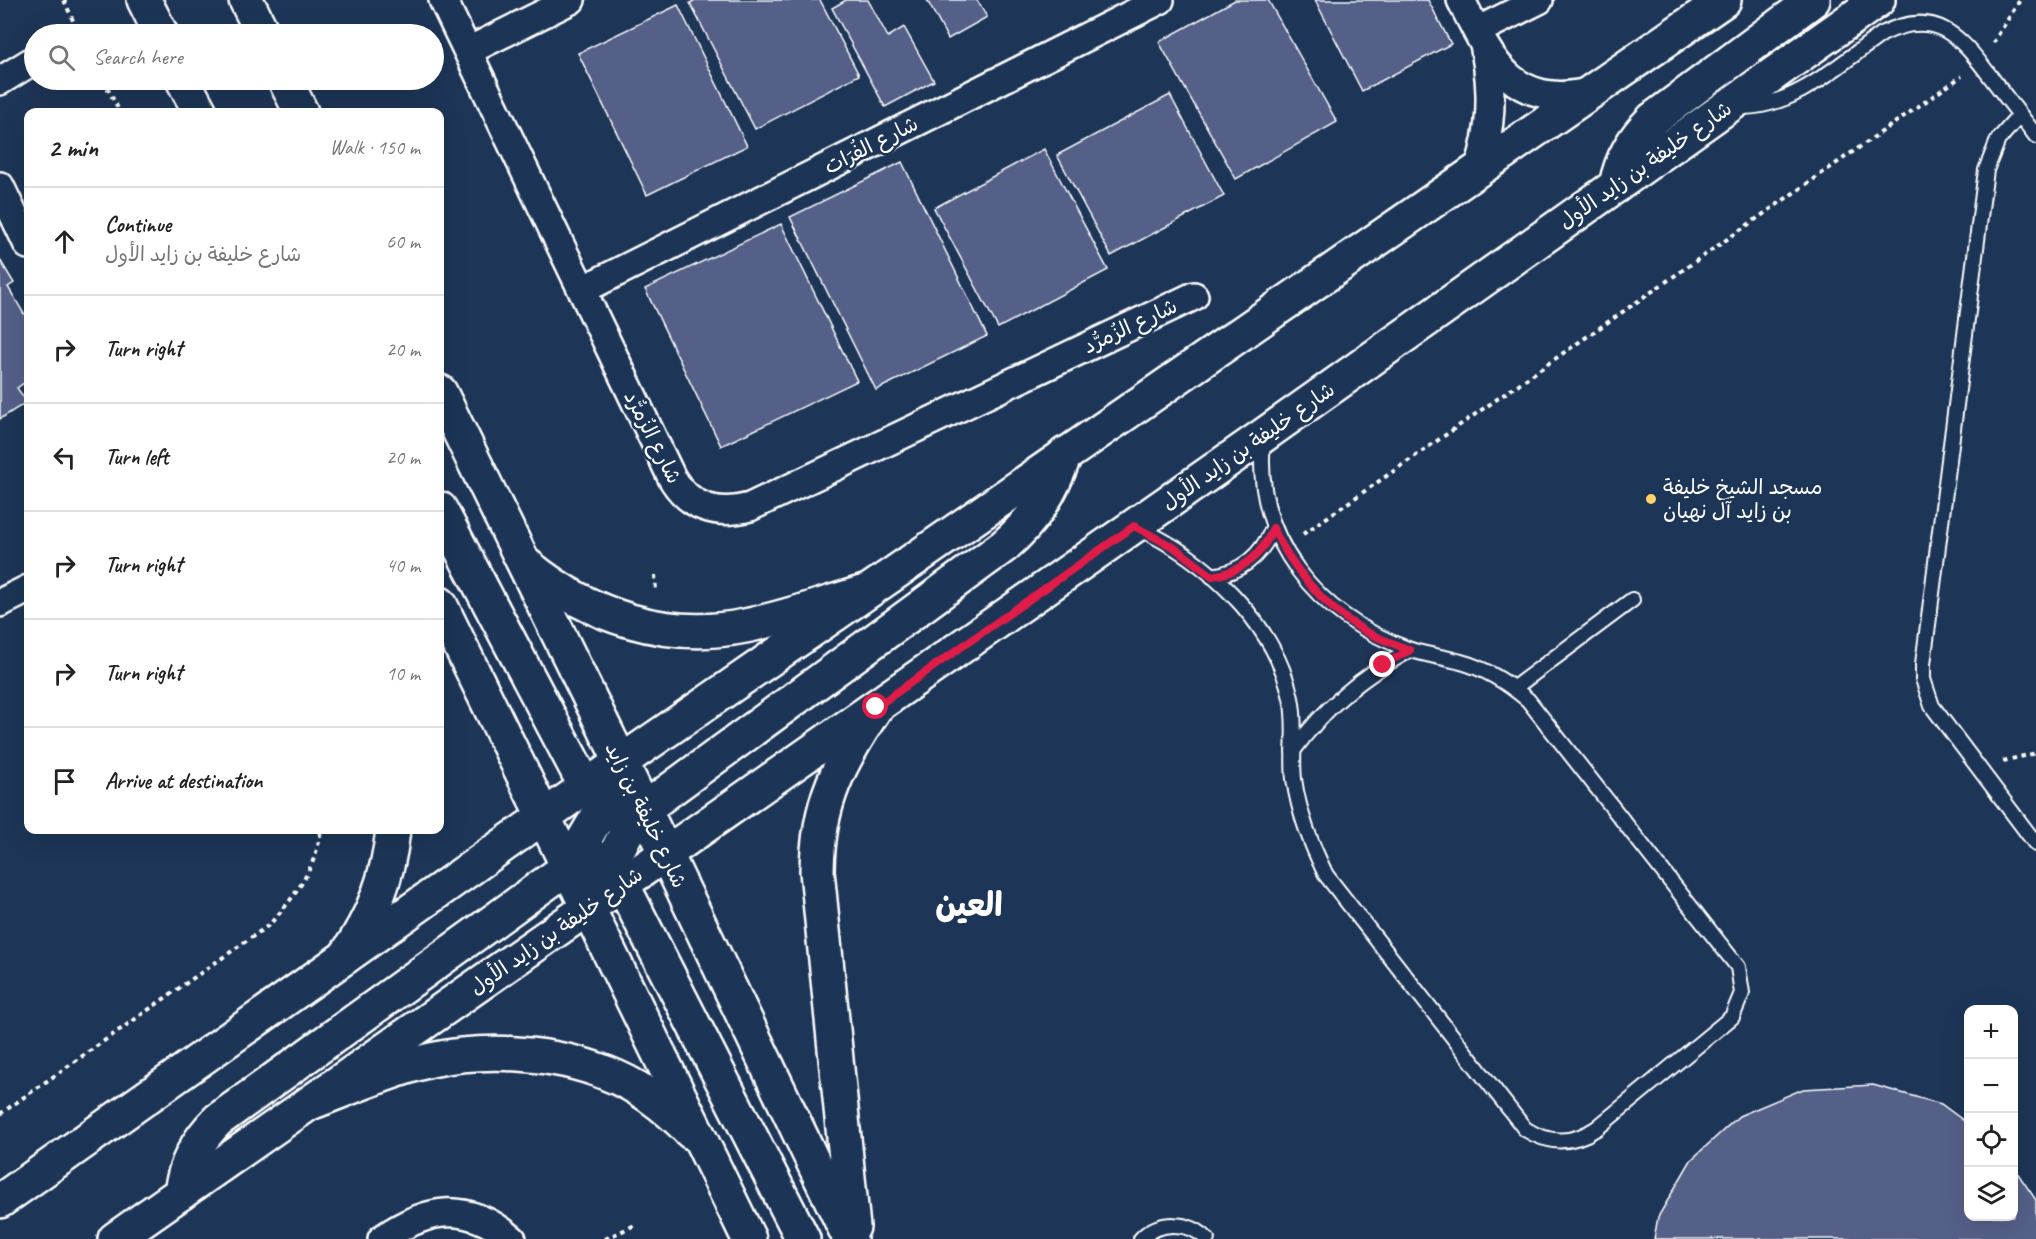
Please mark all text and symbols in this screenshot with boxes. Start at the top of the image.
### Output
search box [24,24,444,90]
icon: search [45,41,78,74]
text: Search here [93,43,183,71]
street label: شارع خليفة بن زايد الأول [1553,94,1738,236]
street label: شارع الفُرَات [819,109,923,182]
text: 2 min [48,131,98,164]
text: Walk · 150 m [330,135,420,160]
text: Continue [105,211,171,239]
icon: ahead [48,225,81,258]
text: 60 m [386,229,420,254]
text: شارع خليفة بن زايد الأول [105,242,301,267]
street label: شارع الزُمرُّد [1079,293,1182,361]
icon: right [48,333,81,366]
text: Turn right [105,335,182,363]
text: 20 m [386,337,420,362]
street label: شارع خليفة بن زايد الأول [1156,375,1341,517]
street label: شارع الزُمرُّد [617,386,688,489]
icon: left [48,441,81,474]
text: Turn left [105,443,169,471]
text: 20 m [386,445,420,470]
place label: مسجد الشيخ خليفة بن زايد آل نهيان [1663,474,1822,524]
marker: مسجد الشيخ خليفة بن زايد آل نهيان [1644,492,1658,506]
icon: right [48,549,81,582]
text: Turn right [105,551,182,579]
text: 40 m [386,553,420,578]
route end [1369,651,1395,677]
icon: right [48,657,81,690]
text: Turn right [105,659,182,687]
text: 10 m [386,661,420,686]
route start [862,693,888,719]
street label: شارع خليفة بن زايد [598,738,693,893]
icon: arrive [48,765,81,798]
text: Arrive at destination [105,767,262,795]
street label: شارع خليفة بن زايد الأول [464,860,649,1002]
district label: العين [935,884,1003,926]
map controls [1964,1005,2018,1221]
button: + [1964,1005,2018,1059]
button: − [1964,1059,2018,1113]
button: locate [1964,1113,2018,1167]
button: layers [1964,1167,2018,1221]

